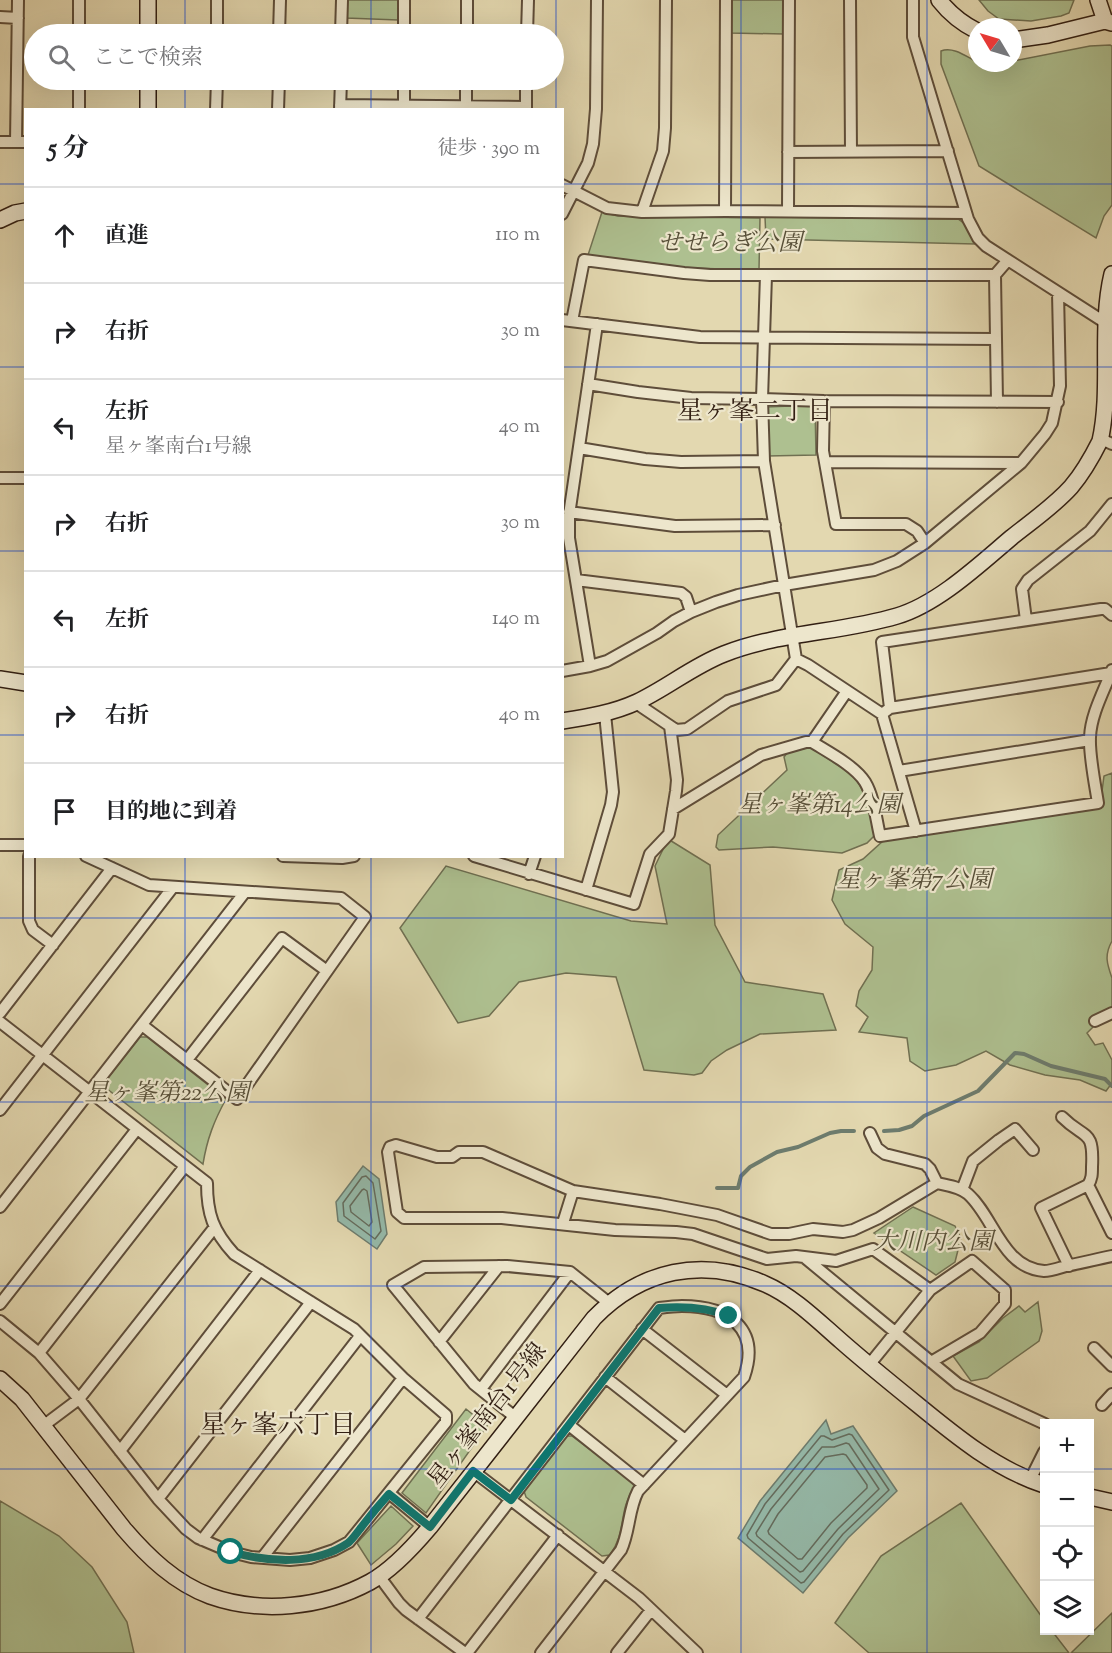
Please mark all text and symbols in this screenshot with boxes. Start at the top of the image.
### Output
north arrow [968,18,1022,72]
search box [24,24,564,90]
icon: search [45,41,78,74]
text: ここで検索 [93,43,203,75]
text: 5 分 [48,131,88,168]
text: 徒歩 · 390 m [437,135,540,164]
icon: ahead [48,219,81,252]
text: 直進 [105,221,149,253]
text: 110 m [495,221,540,250]
park label: せせらぎ公園 [658,227,806,261]
icon: right [48,315,81,348]
text: 右折 [105,317,149,349]
text: 30 m [501,317,540,346]
district label: 星ヶ峯二丁目 [677,394,833,431]
text: 左折 [105,397,149,429]
icon: left [48,411,81,444]
text: 40 m [499,413,540,442]
text: 星ヶ峯南台1号線 [105,433,252,462]
icon: right [48,507,81,540]
text: 右折 [105,509,149,541]
text: 30 m [501,509,540,538]
icon: left [48,603,81,636]
text: 左折 [105,605,149,637]
text: 140 m [492,605,540,634]
icon: right [48,699,81,732]
text: 右折 [105,701,149,733]
text: 40 m [499,701,540,730]
park label: 星ヶ峯第14公園 [738,789,904,823]
icon: arrive [48,795,81,828]
text: 目的地に到着 [105,797,237,829]
park label: 星ヶ峯第7公園 [836,864,996,898]
park label: 星ヶ峯第22公園 [84,1077,254,1111]
park label: 大川内公園 [873,1226,997,1260]
route end [715,1302,741,1328]
street label: 星ヶ峯南台1号線 [420,1336,556,1496]
district label: 星ヶ峯六丁目 [200,1408,356,1445]
map controls [1040,1419,1094,1635]
button: + [1040,1419,1094,1473]
button: − [1040,1473,1094,1527]
button: locate [1040,1527,1094,1581]
route start [217,1538,243,1564]
button: layers [1040,1581,1094,1635]

